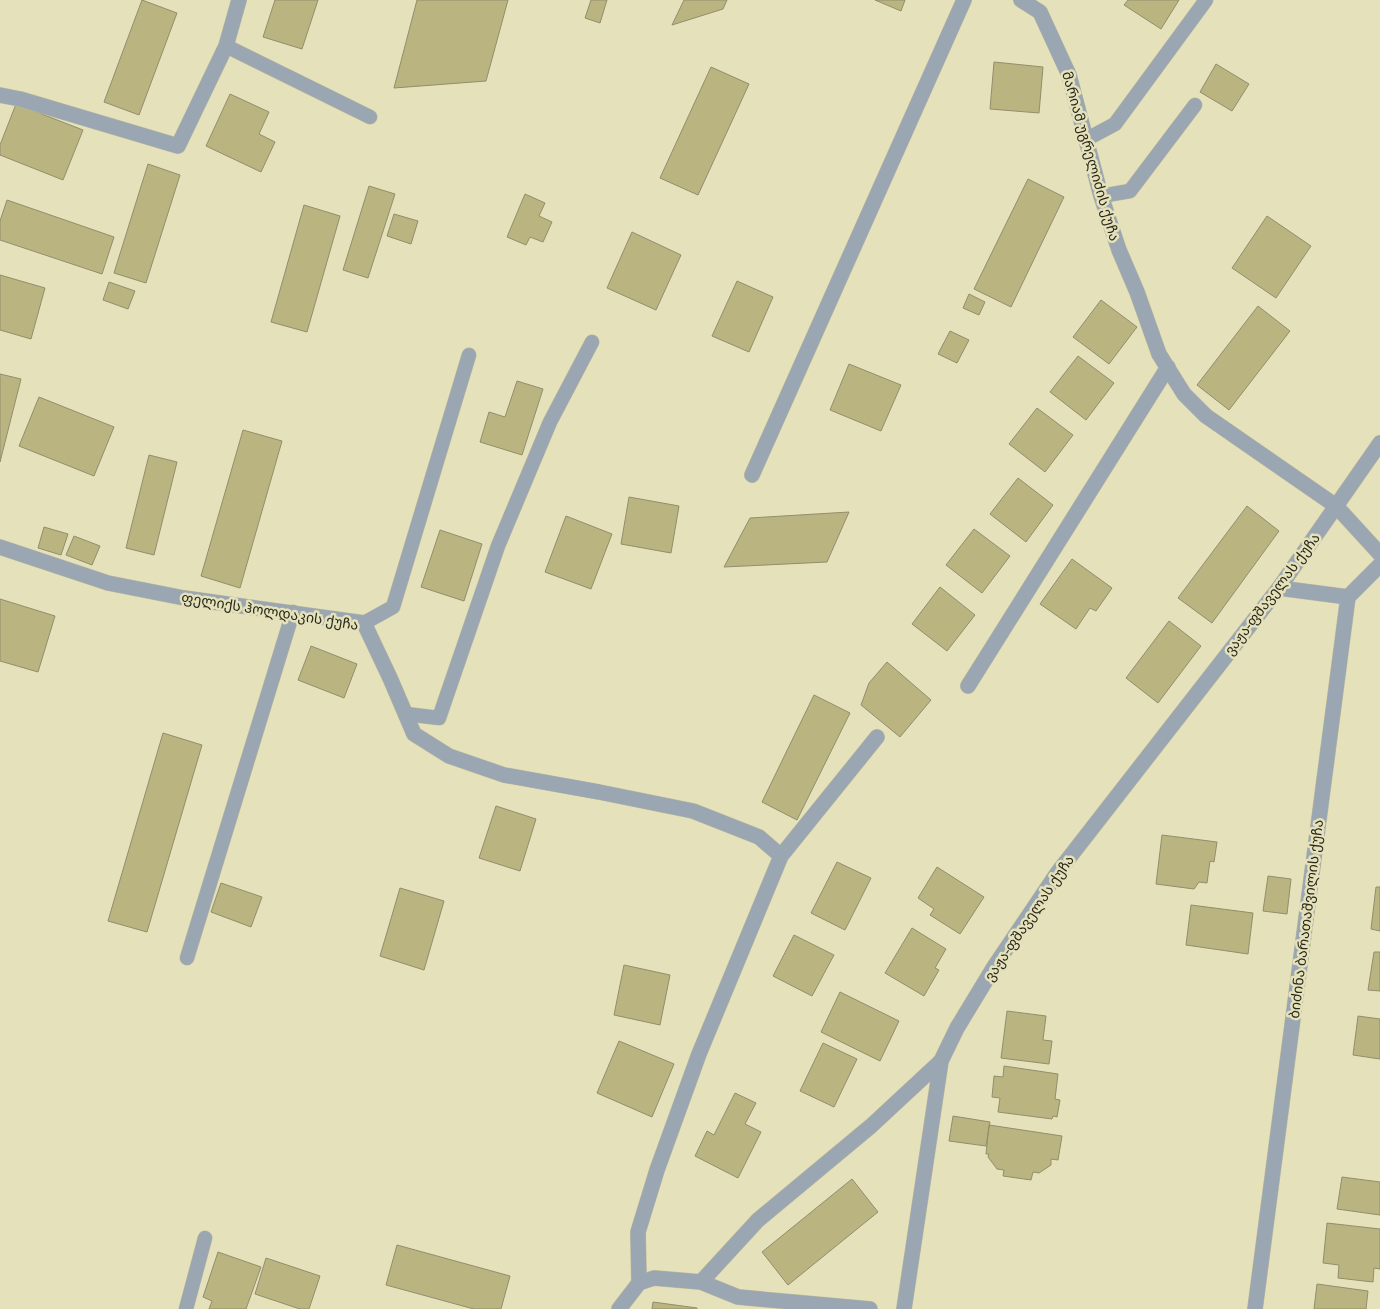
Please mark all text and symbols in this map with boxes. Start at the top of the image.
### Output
street label: მარიამ უგრელიძის ქუჩა [1058,69,1125,243]
street label: ვაჟა-ფშაველას ქუჩა [1219,529,1324,659]
street label: ფელიქს ჰოლდაკის ქუჩა [180,587,360,634]
street label: ბიძინა ბარათაშვილის ქუჩა [1284,818,1327,1019]
street label: ვაჟა-ფშაველას ქუჩა [979,851,1078,984]

